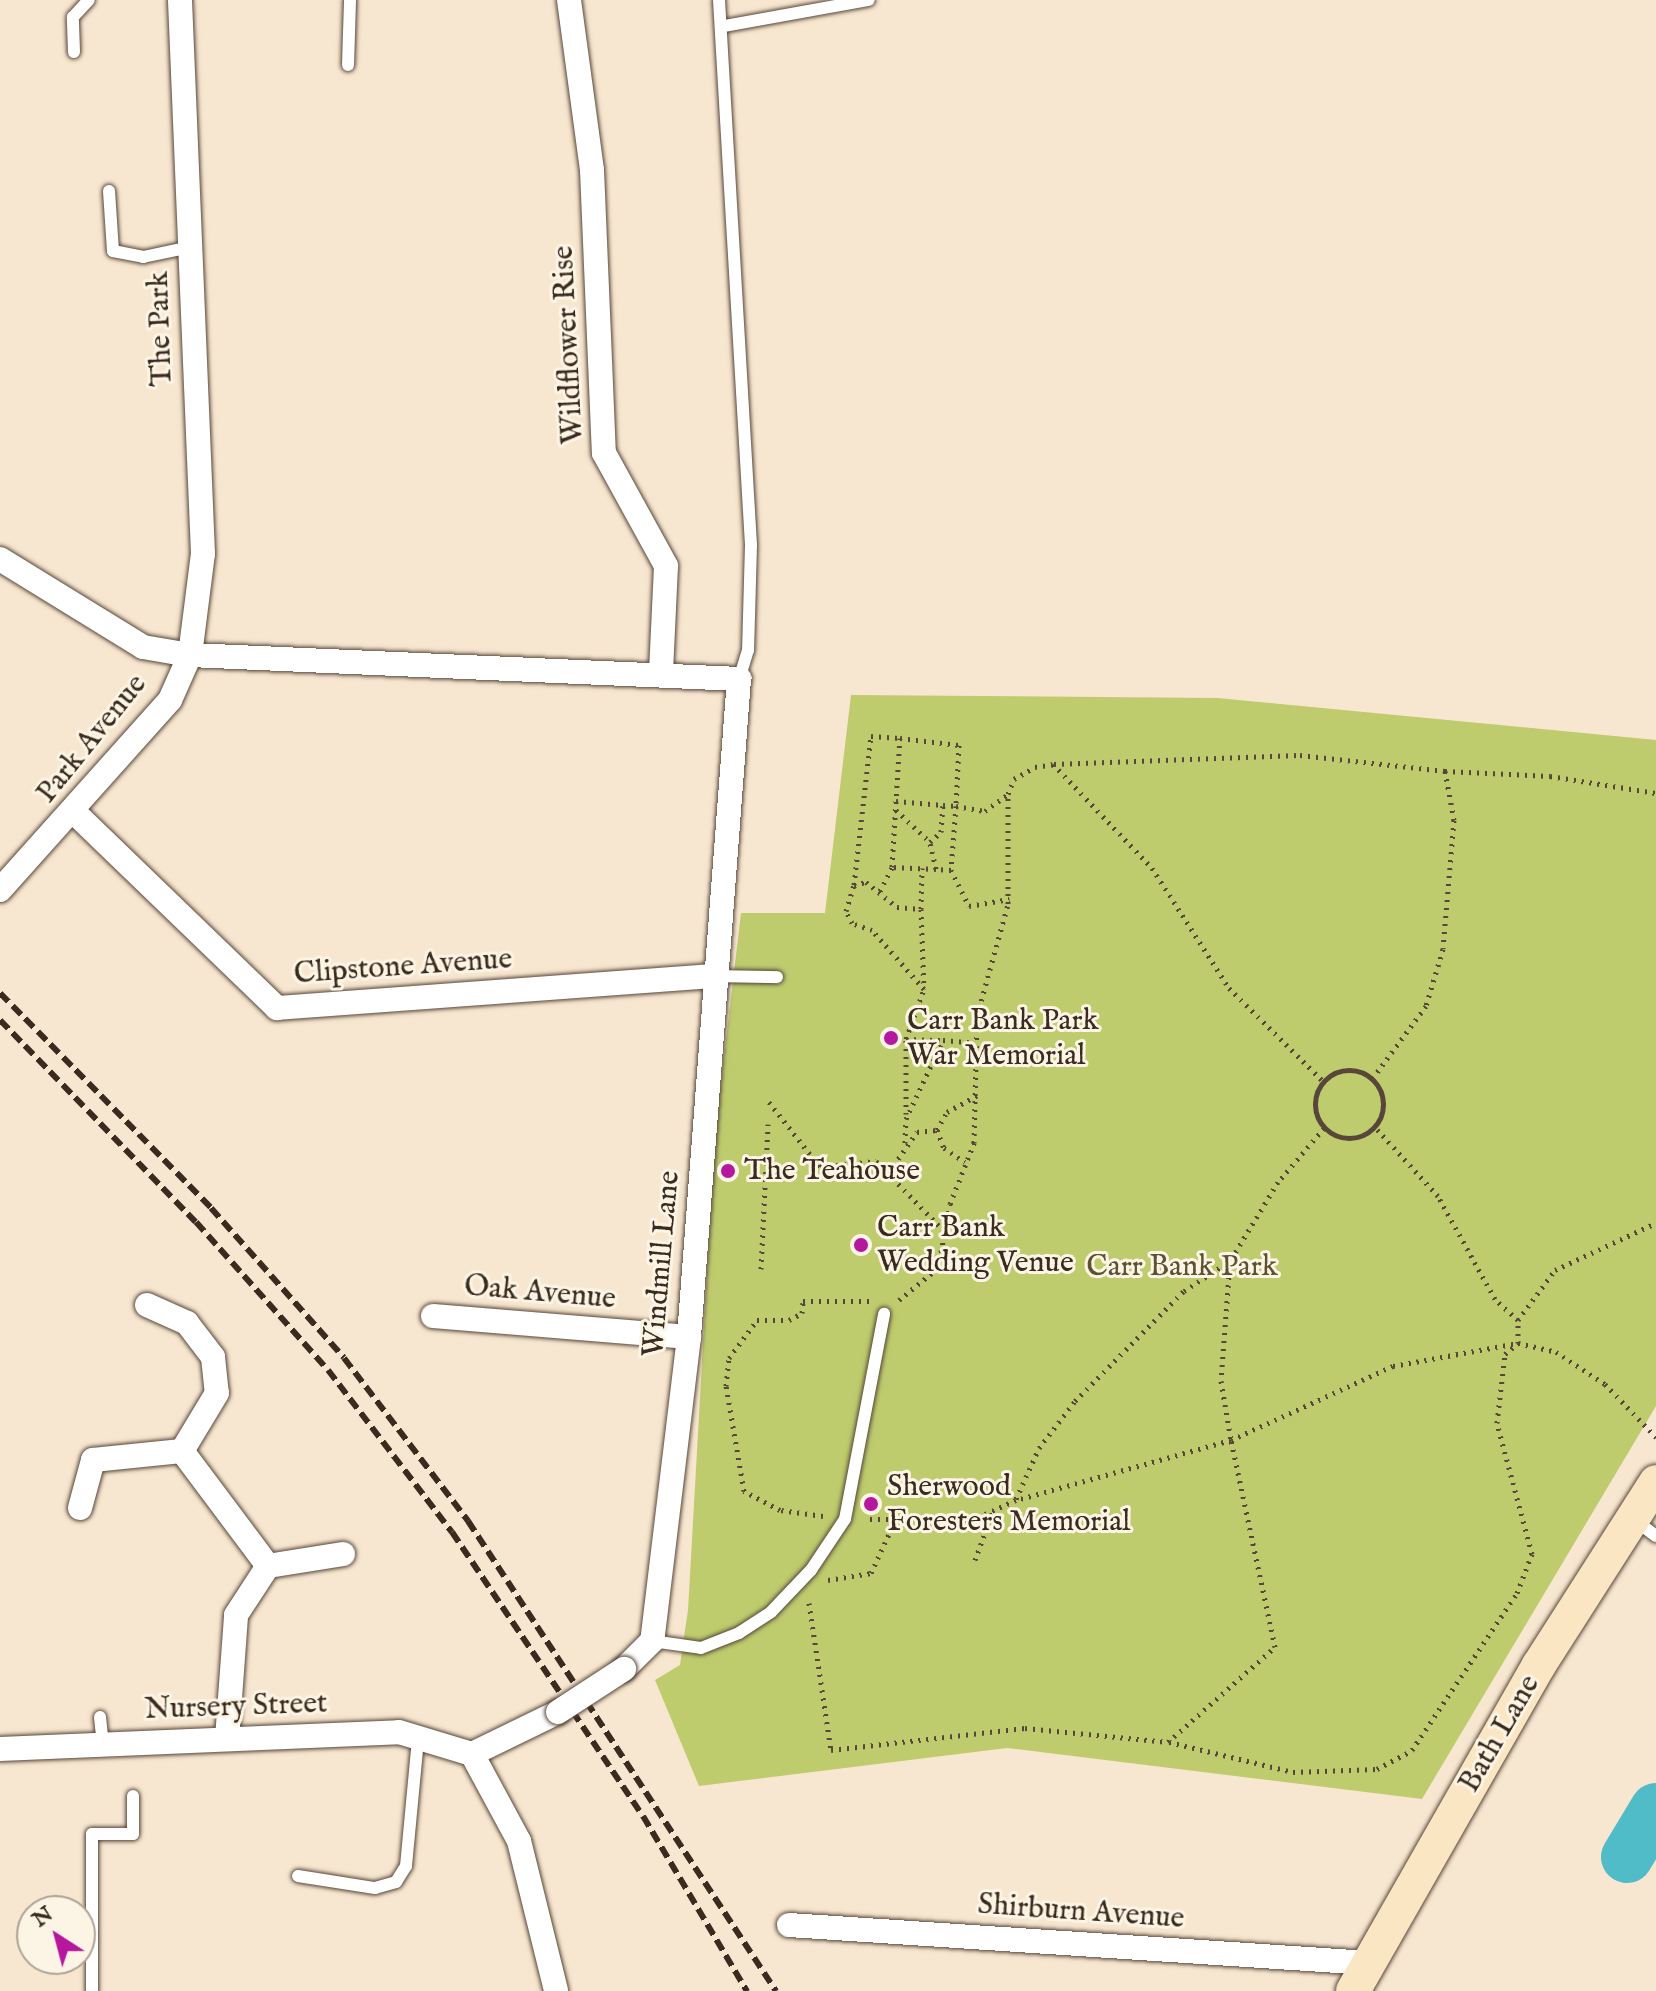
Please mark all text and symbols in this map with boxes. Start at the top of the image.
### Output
street label: Wildflower Rise [546,245,592,445]
street label: The Park [141,271,181,387]
street label: Park Avenue [29,667,155,811]
street label: Clipstone Avenue [293,941,513,993]
place label: Carr Bank Park War Memorial [907,1003,1098,1074]
marker: Carr Bank Park War Memorial [882,1029,900,1047]
place label: The Teahouse [744,1153,920,1189]
marker: The Teahouse [719,1162,737,1180]
street label: Windmill Lane [636,1169,688,1359]
place label: Carr Bank Wedding Venue [877,1210,1074,1280]
marker: Carr Bank Wedding Venue [852,1236,870,1254]
park label: Carr Bank Park [1086,1249,1278,1285]
street label: Oak Avenue [463,1268,617,1318]
place label: Sherwood Foresters Memorial [887,1469,1130,1540]
marker: Sherwood Foresters Memorial [862,1495,880,1513]
street label: Bath Lane [1452,1669,1548,1799]
street label: Nursery Street [144,1686,328,1728]
street label: Shirburn Avenue [976,1887,1186,1937]
north arrow [16,1895,96,1975]
text: N [27,1900,59,1934]

